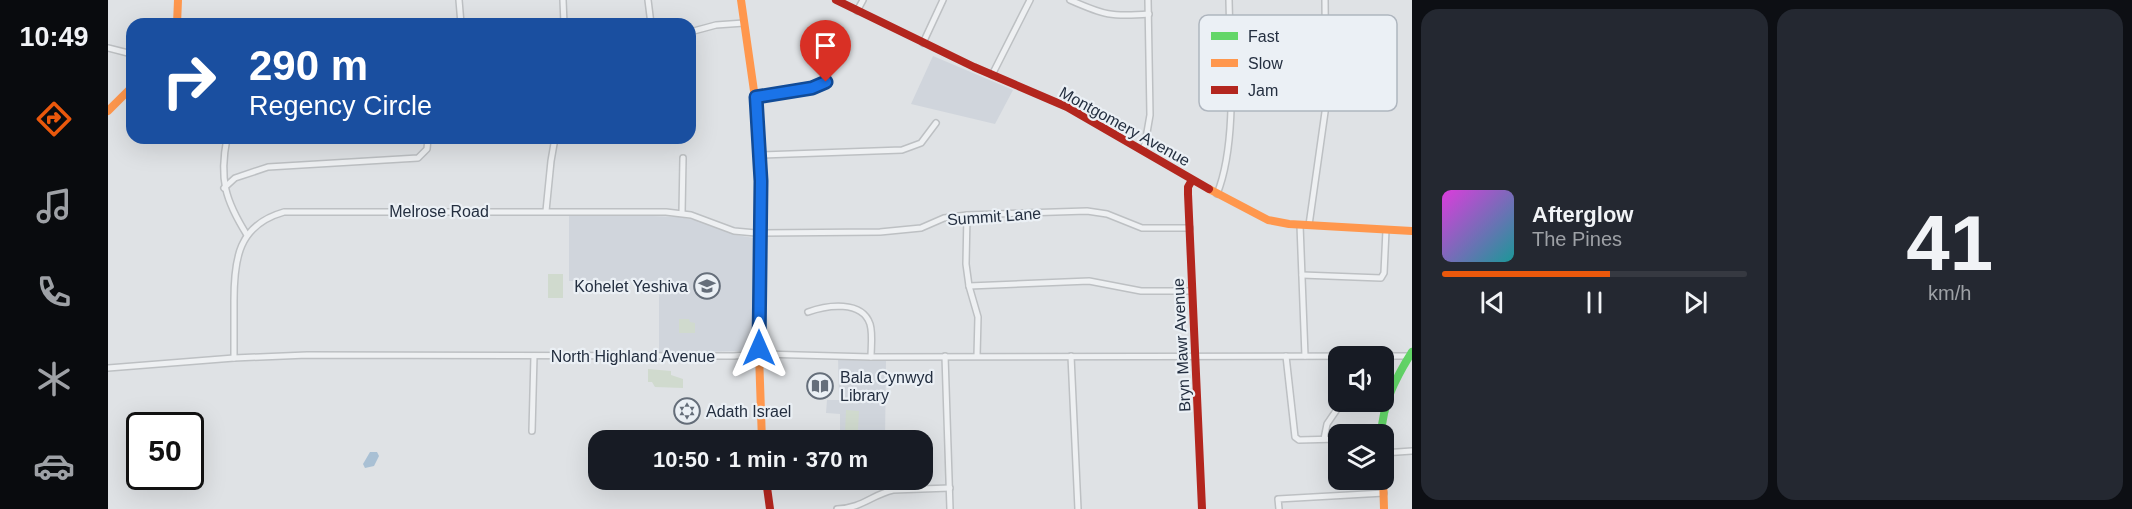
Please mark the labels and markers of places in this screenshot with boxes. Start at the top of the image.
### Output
pin [800,20,851,82]
school or university icon: Kohelet Yeshiva [692,271,722,301]
place label: Kohelet Yeshiva [574,278,688,295]
place label: Bala Cynwyd Library [840,369,933,404]
library icon: Bala Cynwyd Library [805,371,835,401]
synagogue icon: Adath Israel [672,396,702,426]
place label: Adath Israel [706,403,791,420]

